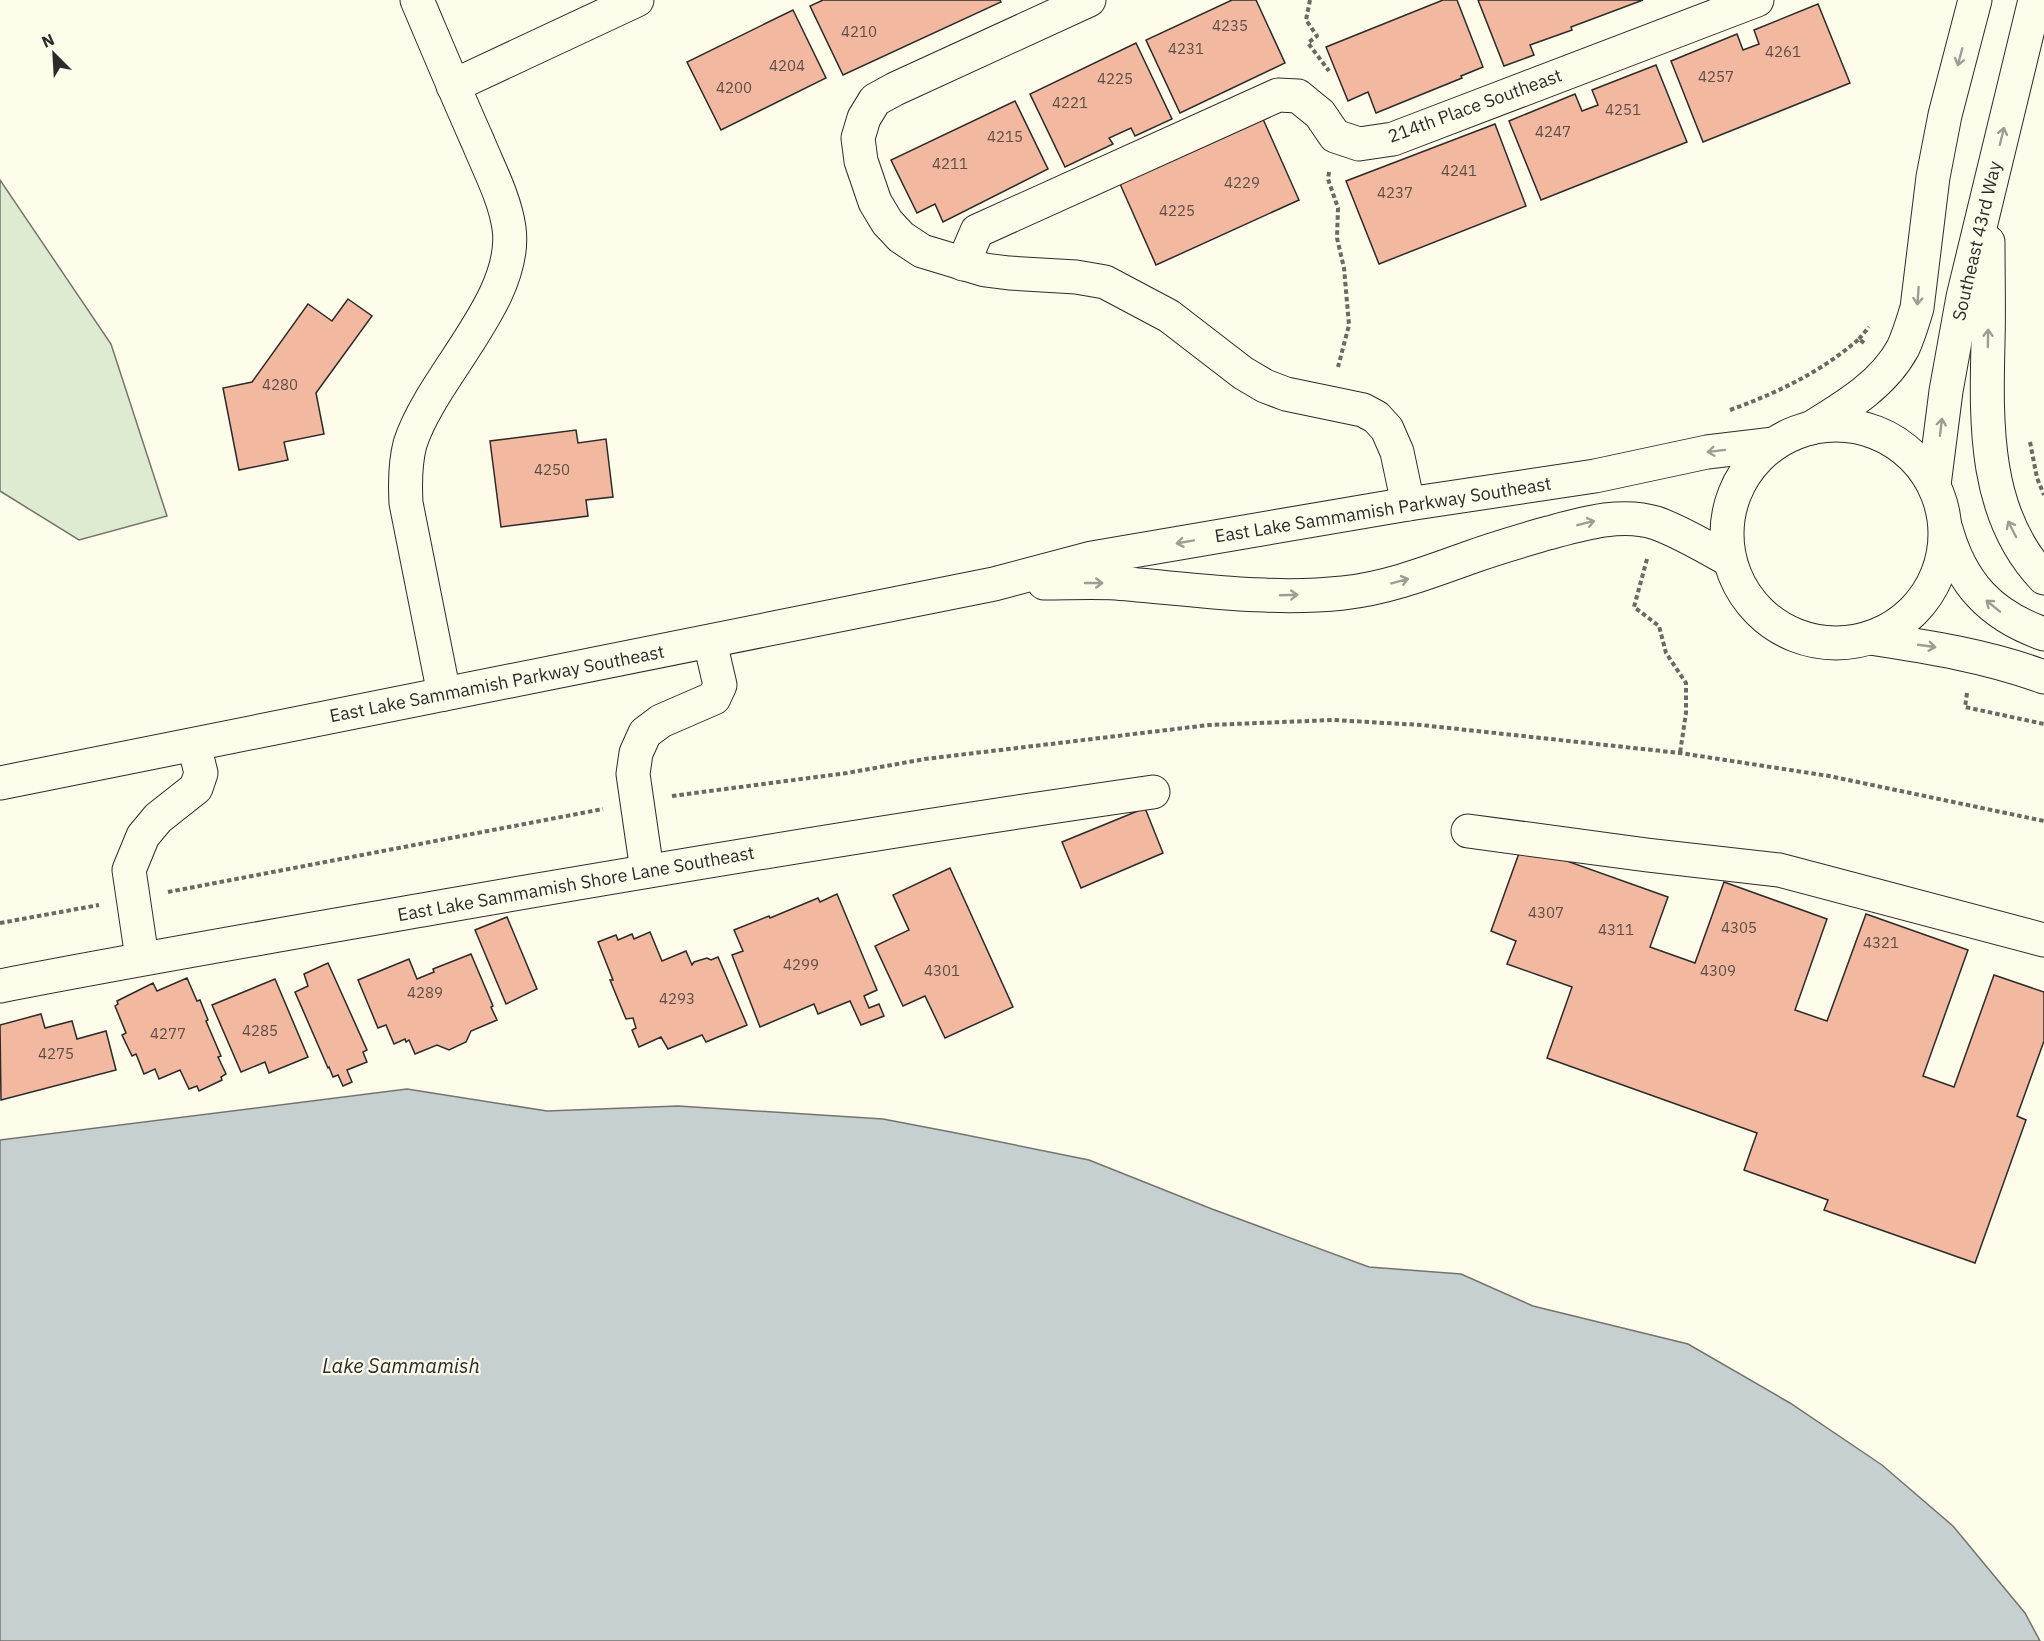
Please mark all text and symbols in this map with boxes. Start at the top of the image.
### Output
house number: 4235 [1212,16,1248,35]
house number: 4210 [841,22,877,41]
north arrow [24,24,84,84]
text: N [39,29,57,52]
house number: 4231 [1168,39,1204,58]
house number: 4261 [1765,42,1801,61]
one-way arrow [1954,47,1966,66]
house number: 4204 [769,56,805,75]
street label: 214th Place Southeast [1385,63,1565,148]
house number: 4257 [1698,67,1734,86]
house number: 4225 [1097,69,1133,88]
house number: 4200 [716,78,752,97]
house number: 4221 [1052,93,1088,112]
house number: 4251 [1605,100,1641,119]
house number: 4247 [1535,122,1571,141]
house number: 4215 [987,127,1023,146]
one-way arrow [1996,127,2008,146]
house number: 4211 [932,154,968,173]
street label: Southeast 43rd Way [1947,159,2006,323]
house number: 4241 [1441,161,1477,180]
house number: 4229 [1224,173,1260,192]
house number: 4237 [1377,183,1413,202]
house number: 4225 [1159,201,1195,220]
one-way arrow [1912,286,1923,306]
one-way arrow [1982,329,1994,349]
house number: 4280 [262,375,298,394]
one-way arrow [1936,418,1947,438]
one-way arrow [1707,446,1727,457]
house number: 4250 [534,460,570,479]
street label: East Lake Sammamish Parkway Southeast [1213,472,1553,547]
one-way arrow [1576,517,1595,529]
one-way arrow [2006,521,2017,539]
one-way arrow [1175,537,1195,548]
one-way arrow [1390,575,1409,586]
one-way arrow [1084,577,1104,589]
one-way arrow [1278,589,1298,600]
one-way arrow [1986,599,2001,613]
street label: East Lake Sammamish Parkway Southeast [328,640,666,727]
one-way arrow [1917,641,1937,652]
street label: East Lake Sammamish Shore Lane Southeast [396,841,756,926]
house number: 4307 [1528,903,1564,922]
house number: 4305 [1721,918,1757,937]
house number: 4311 [1598,920,1634,939]
house number: 4321 [1863,933,1899,952]
house number: 4299 [783,955,819,974]
house number: 4301 [924,961,960,980]
house number: 4309 [1700,961,1736,980]
house number: 4289 [407,983,443,1002]
house number: 4293 [659,989,695,1008]
house number: 4285 [242,1021,278,1040]
house number: 4277 [150,1024,186,1043]
house number: 4275 [38,1044,74,1063]
water label: Lake Sammamish [322,1352,480,1379]

